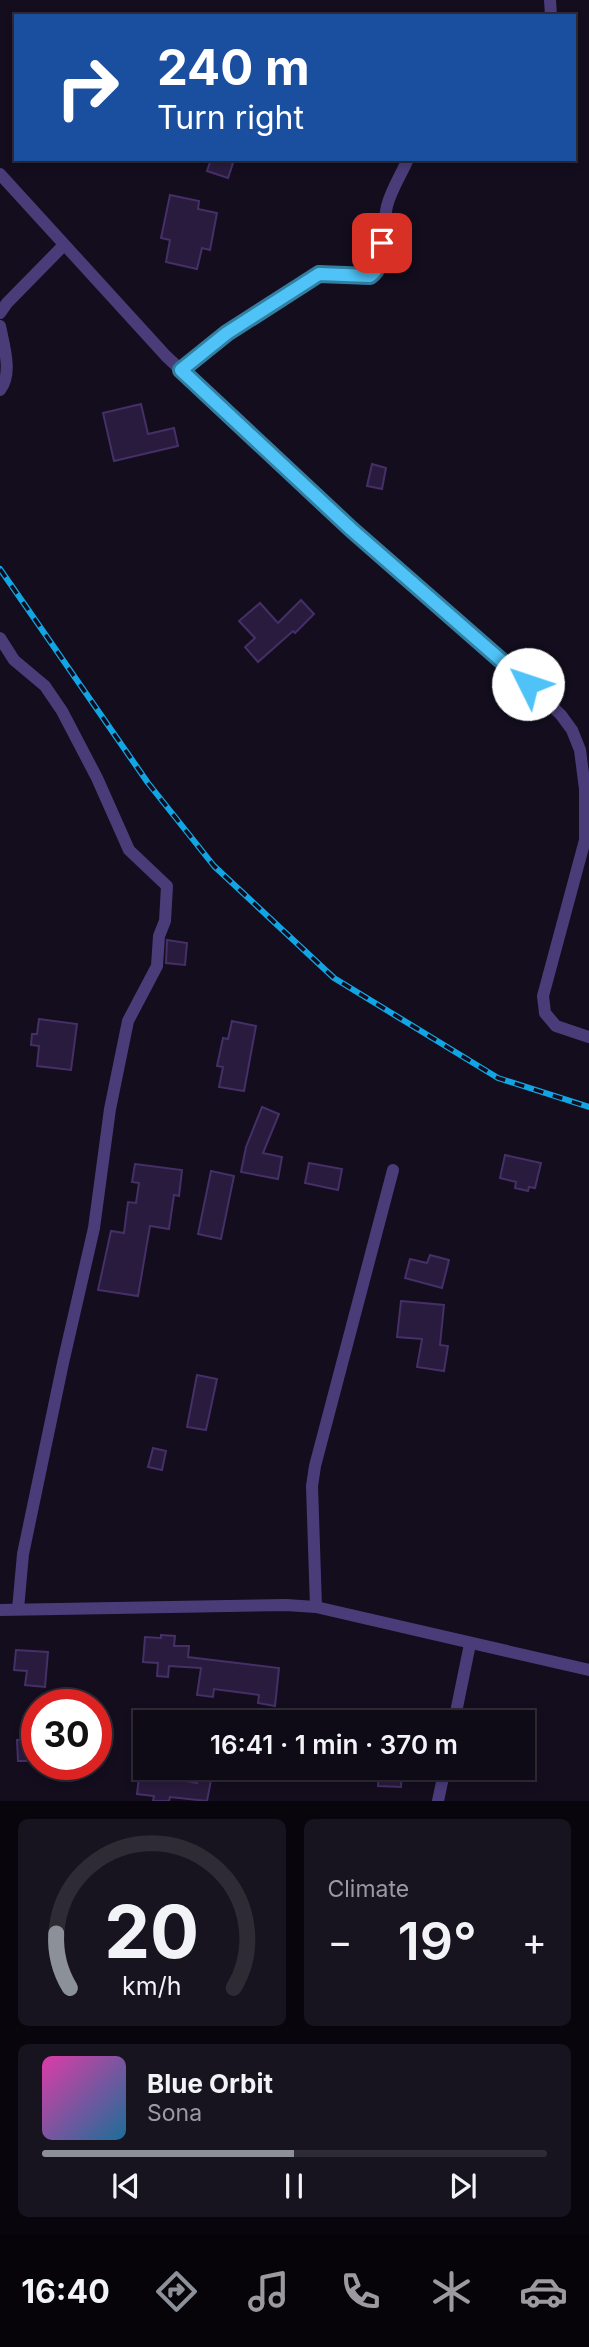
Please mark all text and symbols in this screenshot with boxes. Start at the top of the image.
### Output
text: 240 m [157,38,310,97]
icon: right [42,42,133,133]
text: Turn right [157,98,304,137]
pin [352,213,412,273]
icon: arrive [363,224,401,262]
position arrow [491,647,565,721]
speed limit sign: 30 [21,1689,112,1780]
text: 16:41 · 1 min · 370 m [210,1729,458,1760]
text: Climate [328,1875,409,1903]
text: 20 [104,1888,199,1977]
text: 19° [398,1910,477,1973]
text: − [328,1918,353,1964]
text: + [522,1918,547,1964]
text: km/h [122,1971,181,2001]
text: Blue Orbit [147,2068,273,2099]
text: Sona [147,2099,202,2127]
icon: previous [107,2167,145,2205]
icon: pause [275,2167,313,2205]
icon: next [444,2167,482,2205]
icon: directions [152,2267,201,2316]
icon: music [244,2267,293,2316]
icon: phone [336,2267,385,2316]
icon: climate [427,2267,476,2316]
icon: car [519,2267,568,2316]
text: 16:40 [21,2272,110,2311]

